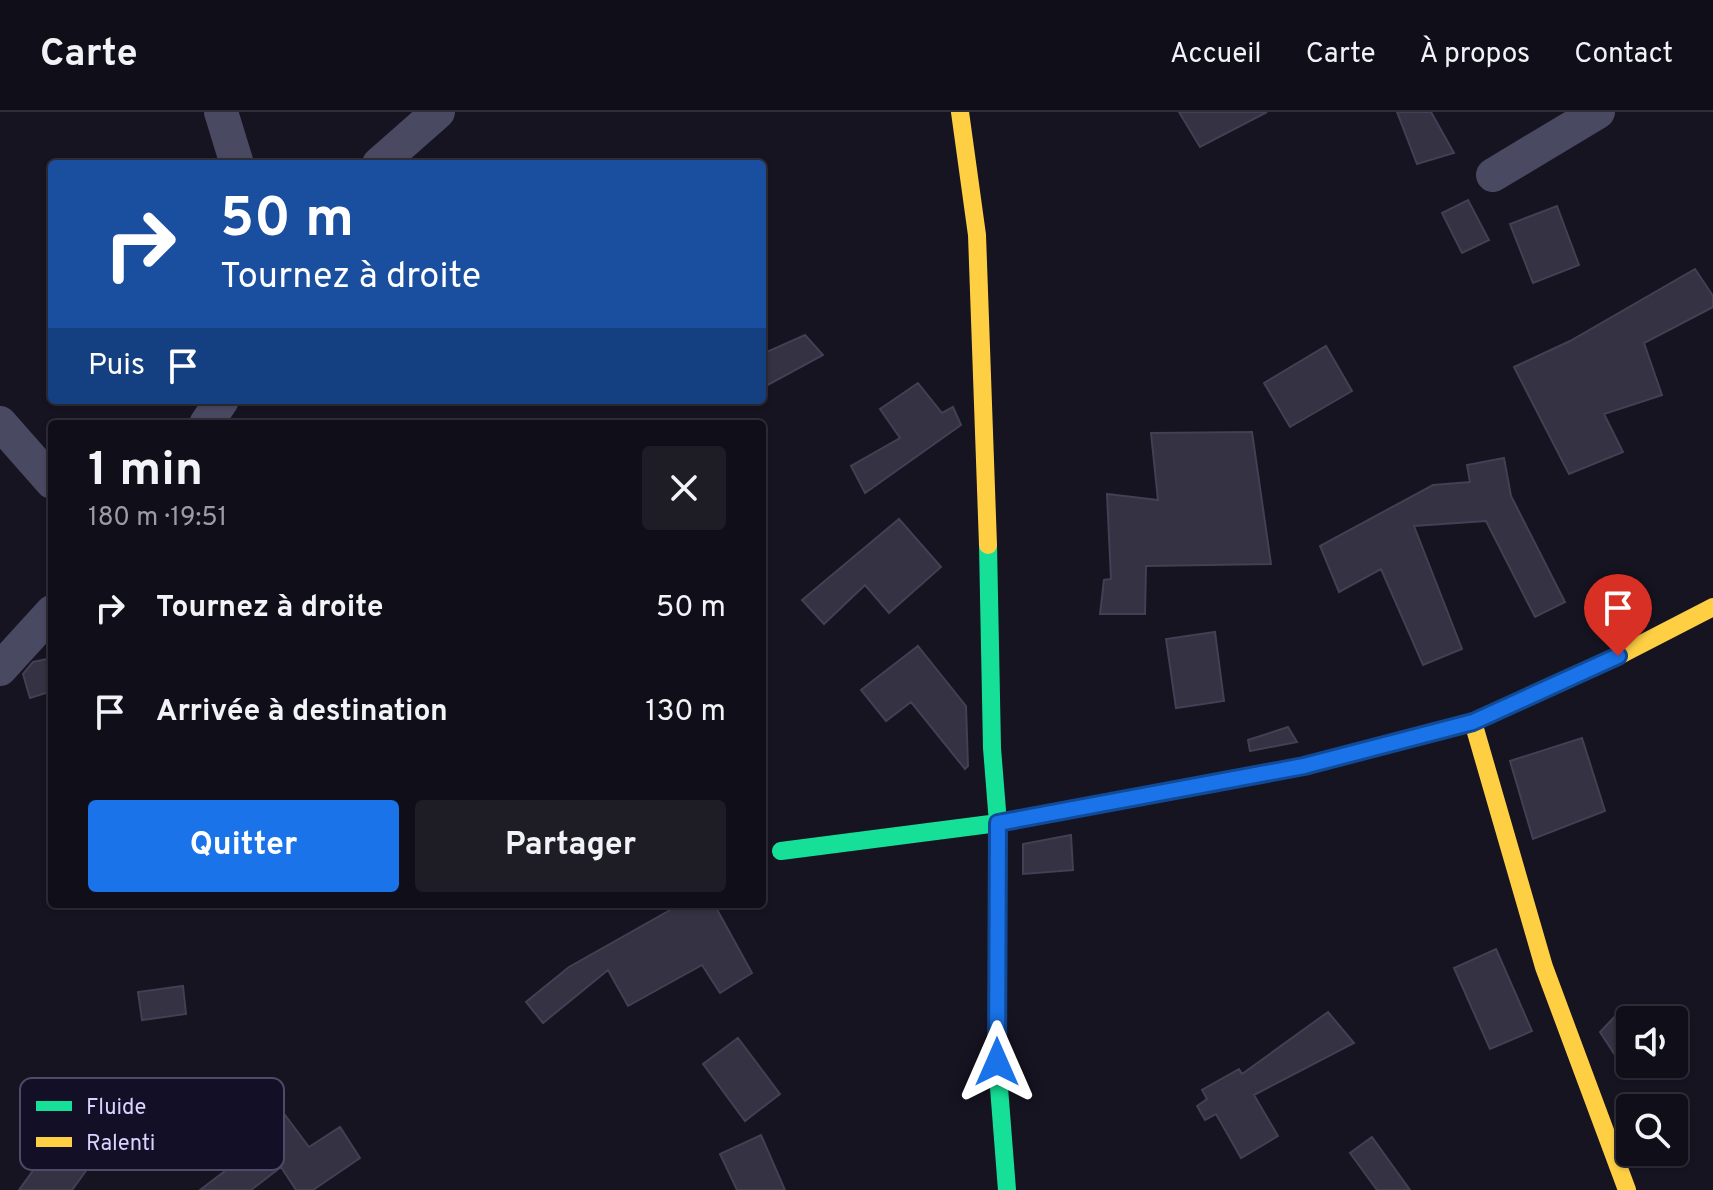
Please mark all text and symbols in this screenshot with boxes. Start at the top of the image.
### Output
text: Carte [40,31,138,80]
text: Accueil [1170,37,1262,73]
text: Carte [1306,37,1376,73]
text: À propos [1420,37,1530,73]
text: Contact [1574,37,1673,73]
text: 50 m [220,186,354,256]
icon: right [88,192,192,296]
text: Tournez à droite [220,255,481,301]
icon: arrive [161,344,205,388]
text: Puis [88,348,145,385]
text: 1 min [88,442,203,502]
button: close [642,446,726,530]
text: 180 m · 19:51 [88,502,227,535]
pin [1584,574,1652,656]
icon: right [88,586,132,630]
icon: arrive [1596,586,1640,630]
text: Tournez à droite [156,590,384,627]
text: 50 m [656,590,726,627]
icon: arrive [88,690,132,734]
text: Arrivée à destination [156,694,448,731]
text: 130 m [645,694,726,731]
button: Quitter [88,800,399,892]
button: Partager [415,800,726,892]
map controls [1616,1006,1688,1166]
button: sound [1616,1006,1688,1078]
position arrow [955,1020,1039,1104]
legend [20,1078,284,1170]
button: search [1616,1094,1688,1166]
text: Fluide [86,1095,146,1122]
text: Ralenti [86,1131,155,1158]

